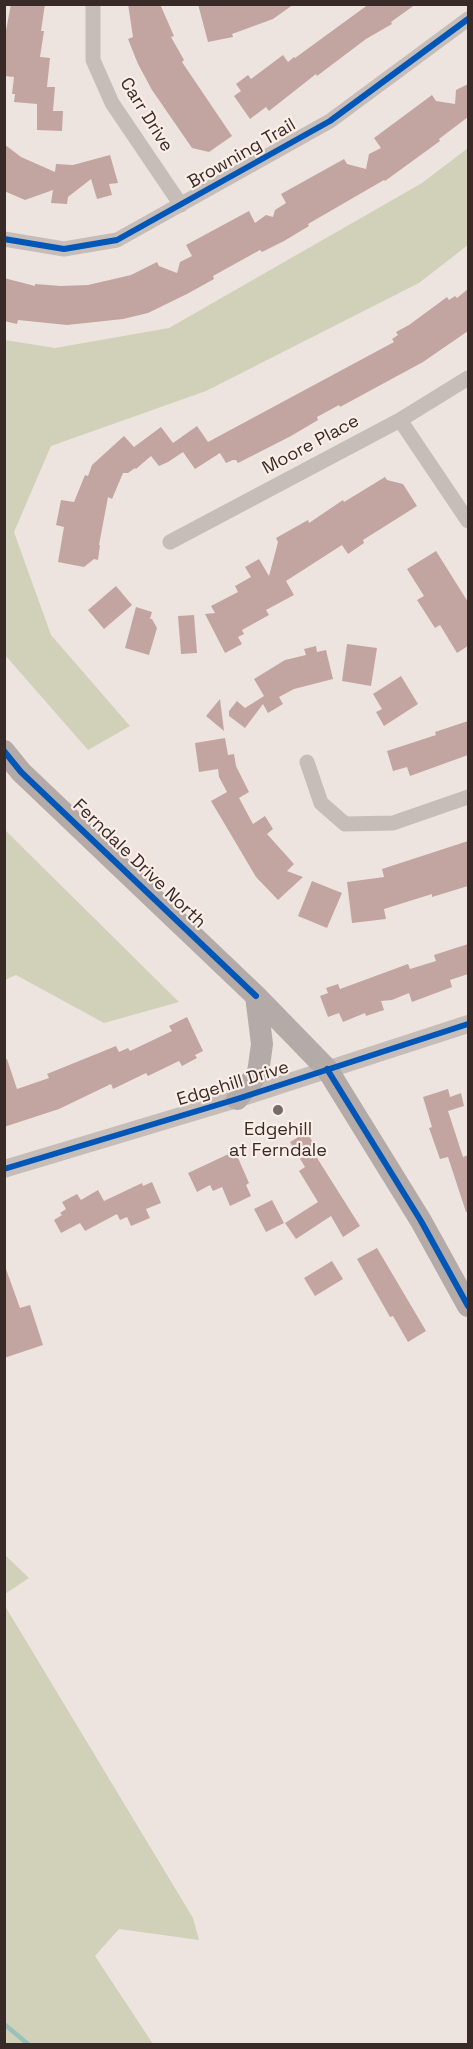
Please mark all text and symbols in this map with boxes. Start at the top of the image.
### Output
street label: Carr Drive [115,74,177,156]
street label: Browning Trail [184,114,300,194]
street label: Moore Place [259,411,363,479]
street label: Ferndale Drive North [68,795,210,933]
street label: Edgehill Drive [174,1057,292,1111]
marker: Edgehill at Ferndale [271,1103,285,1117]
place label: Edgehill at Ferndale [229,1119,327,1162]

